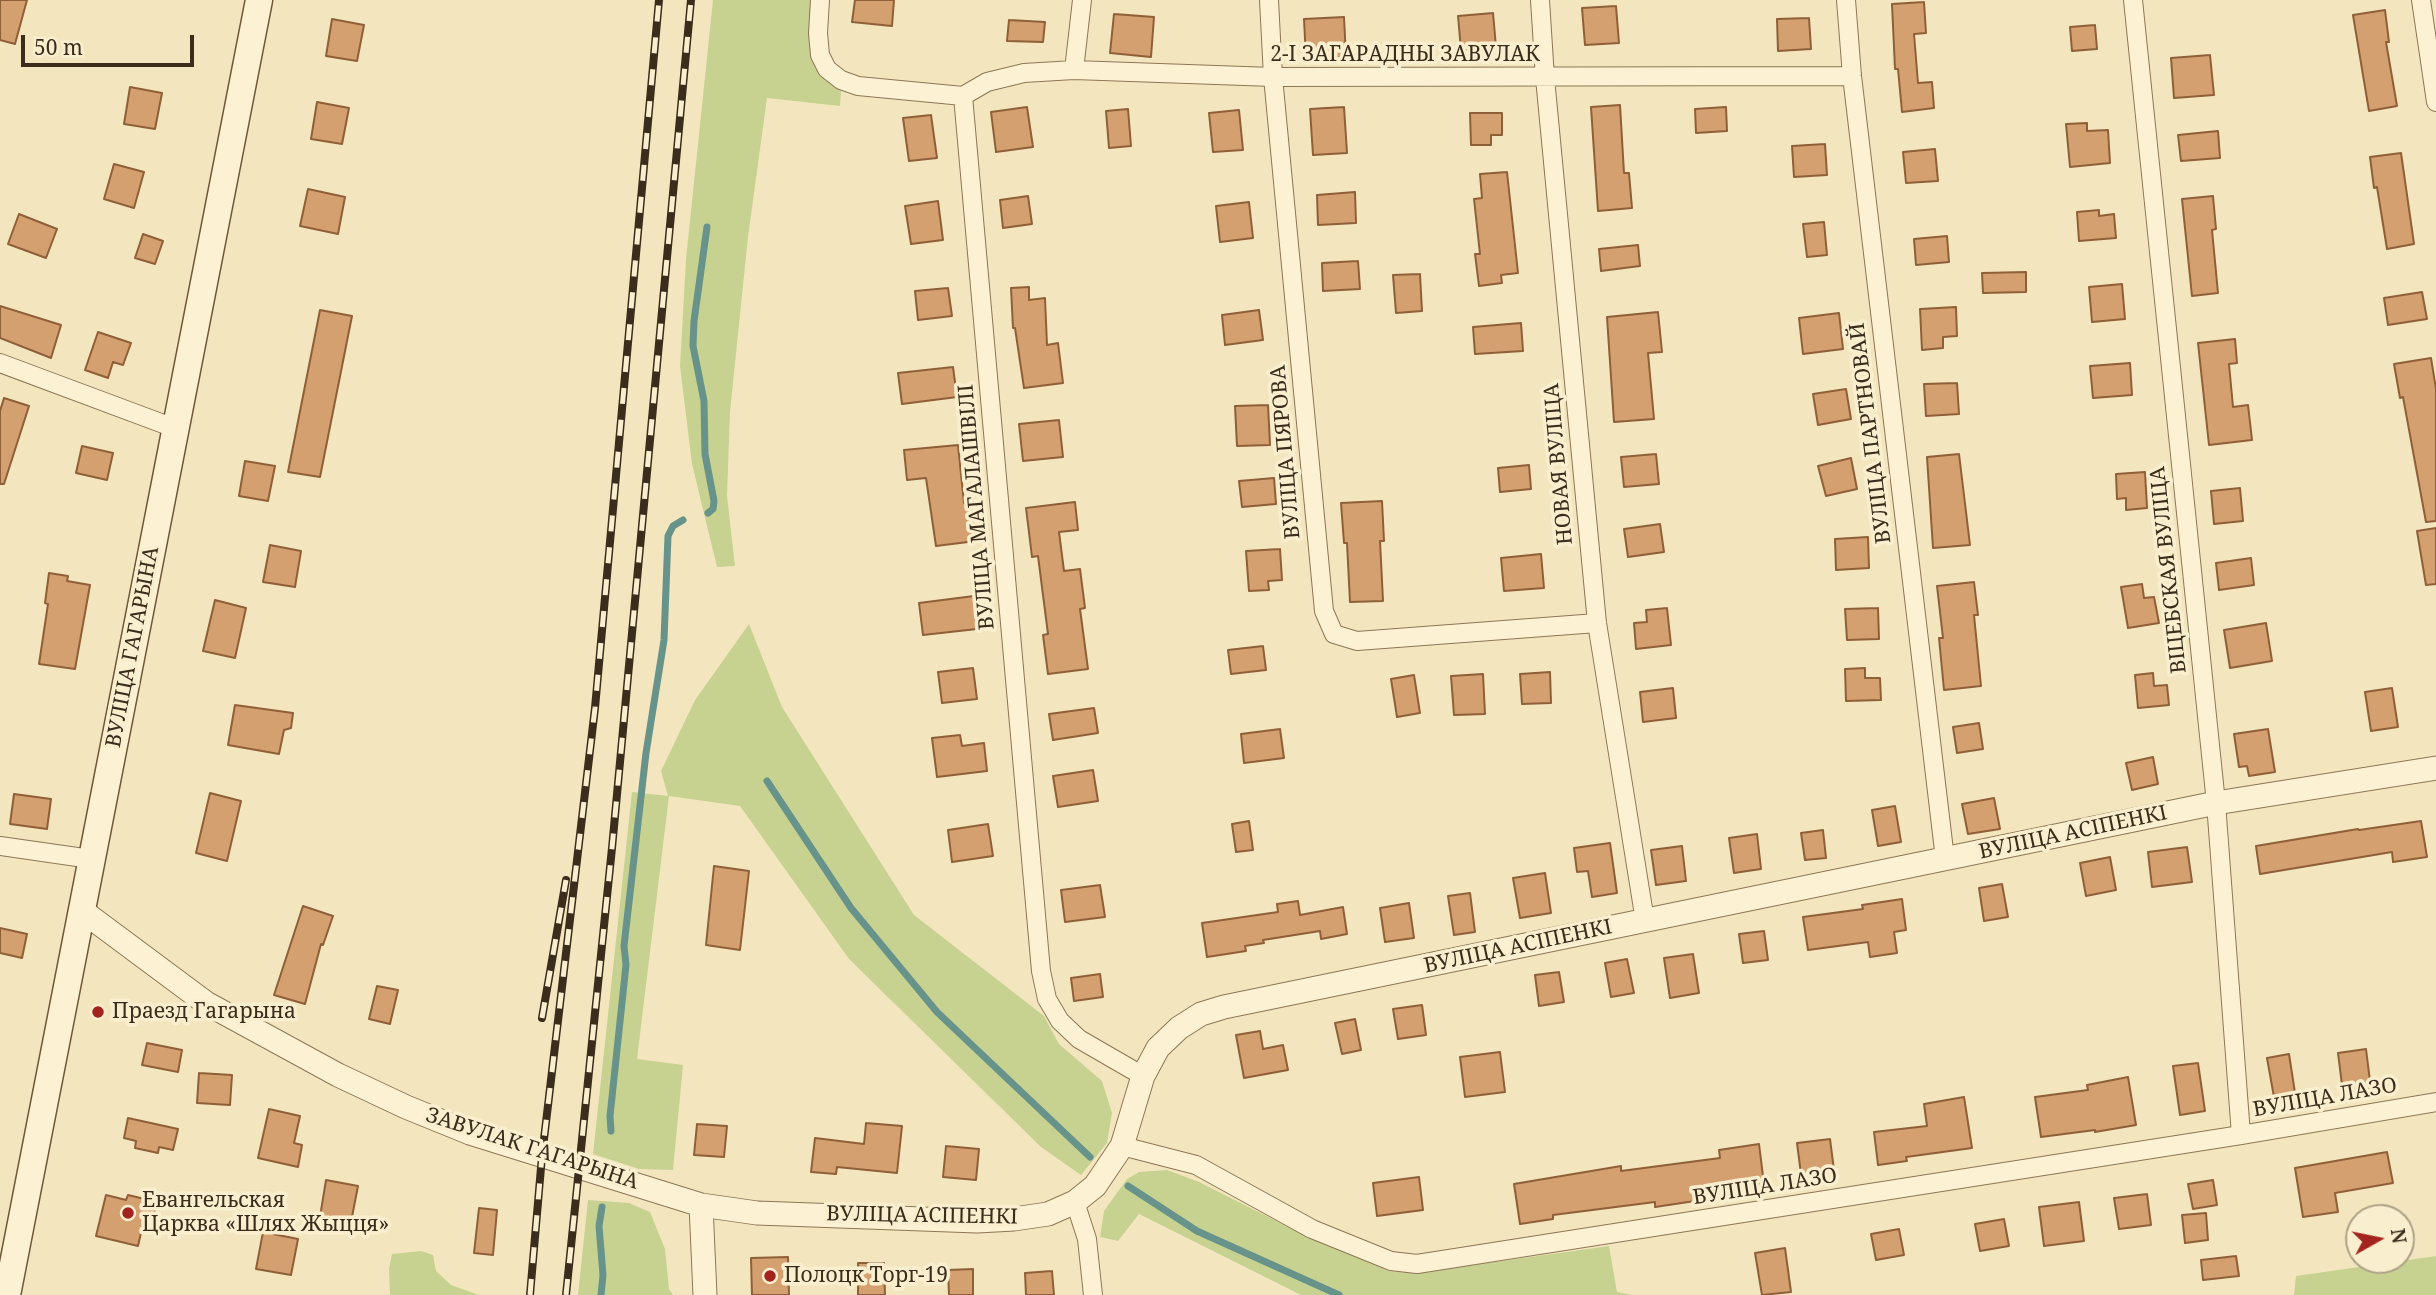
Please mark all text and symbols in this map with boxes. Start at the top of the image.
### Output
scale bar [24,21,198,65]
text: 50 m [34,33,83,61]
street label: 2-І ЗАГАРАДНЫ ЗАВУЛАК [1270,42,1540,68]
street label: ВУЛІЦА ПАРТНОВАЙ [1845,321,1897,545]
street label: ВУЛІЦА ПЯРОВА [1266,364,1306,540]
street label: НОВАЯ ВУЛІЦА [1539,382,1579,546]
street label: ВУЛІЦА МАГАЛАШВІЛІ [954,383,1000,631]
street label: ВІЦЕБСКАЯ ВУЛІЦА [2146,465,2192,675]
street label: ВУЛІЦА ГАГАРЫНА [101,544,165,750]
street label: ВУЛІЦА АСІПЕНКІ [1977,801,2169,865]
street label: ВУЛІЦА АСІПЕНКІ [1422,915,1614,979]
place label: Праезд Гагарына [112,999,296,1025]
marker: Праезд Гагарына [90,1004,106,1020]
street label: ВУЛІЦА ЛАЗО [2251,1073,2399,1123]
street label: ЗАВУЛАК ГАГАРЫНА [423,1103,641,1195]
street label: ВУЛІЦА ЛАЗО [1691,1163,1839,1211]
place label: Евангельская Царква «Шлях Жыцця» [142,1188,389,1238]
street label: ВУЛІЦА АСІПЕНКІ [826,1202,1018,1230]
north arrow [2345,1204,2415,1274]
marker: Евангельская Царква «Шлях Жыцця» [120,1205,136,1221]
text: N [2385,1227,2413,1245]
place label: Полоцк Торг-19 [784,1263,948,1289]
marker: Полоцк Торг-19 [762,1268,778,1284]

